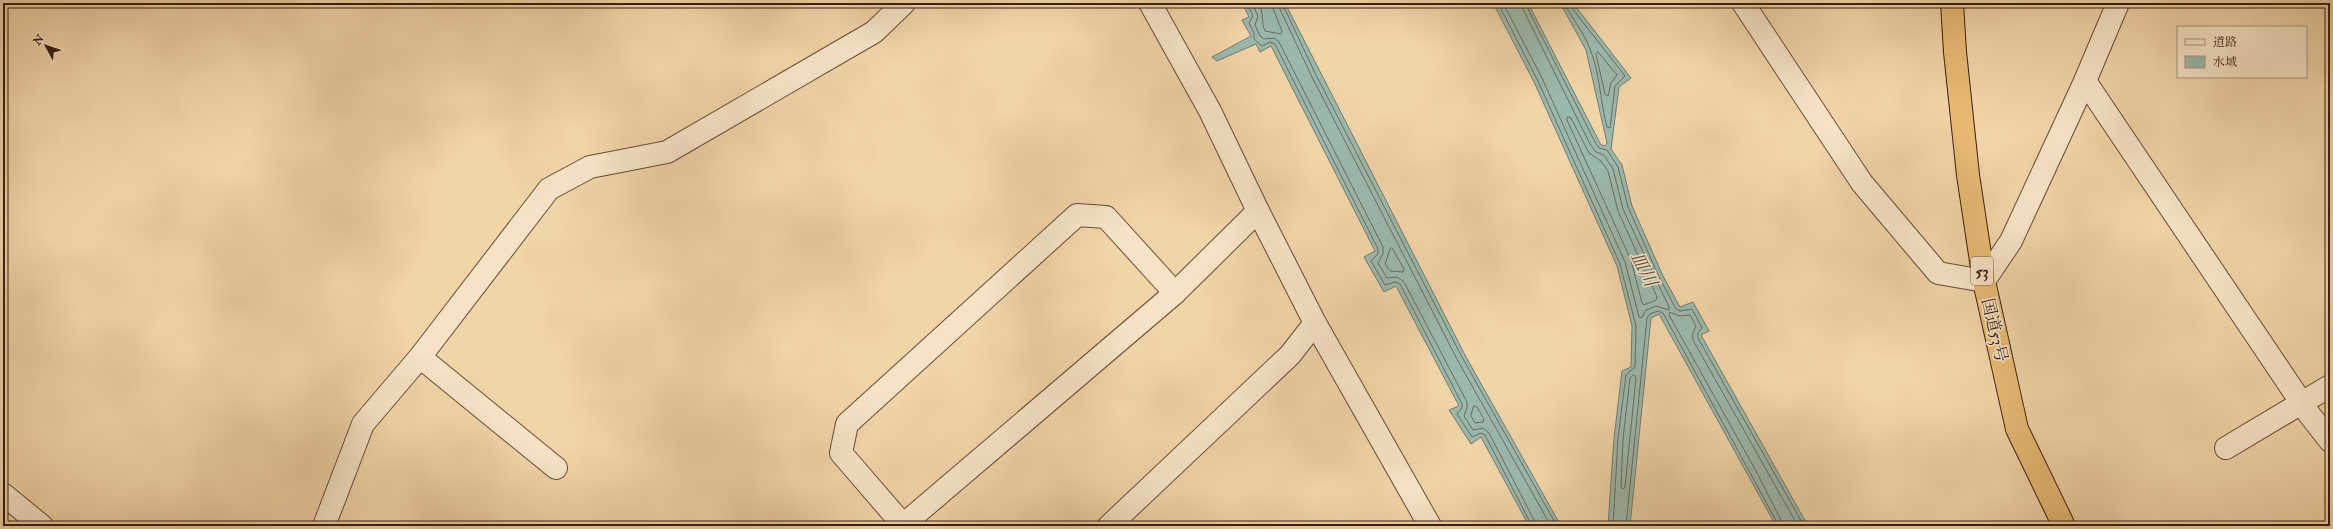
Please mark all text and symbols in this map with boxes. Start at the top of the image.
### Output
north arrow [26,26,66,66]
legend [2177,26,2307,78]
text: N [30,31,48,49]
text: 道路 [2213,35,2237,50]
text: 水域 [2213,55,2237,70]
water label: 皿川 [1625,248,1663,292]
road number: 53 [1971,257,1993,285]
street label: 国道53号 [1977,296,2012,364]

